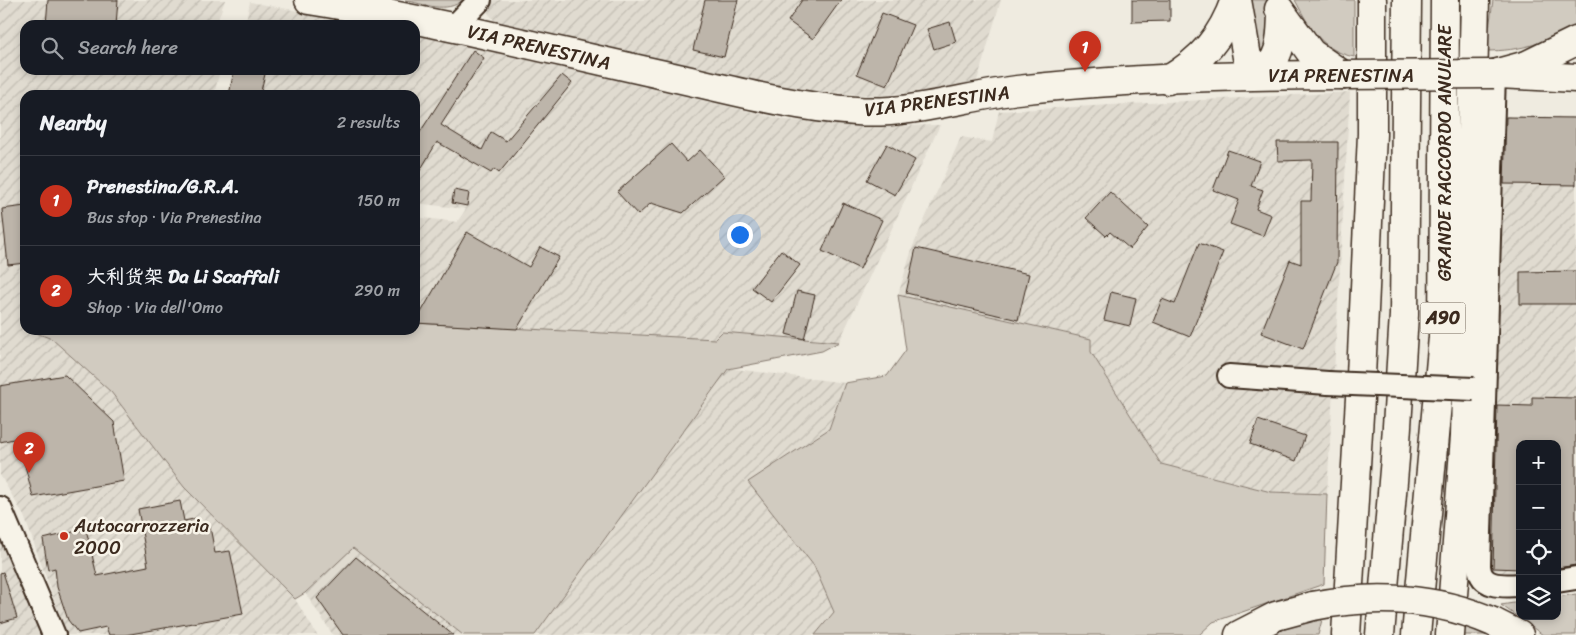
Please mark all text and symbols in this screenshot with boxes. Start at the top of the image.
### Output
street label: VIA PRENESTINA [464,15,614,79]
search box [20,20,420,75]
street label: GRANDE RACCORDO ANULARE [1428,23,1461,281]
text: Search here [78,31,178,64]
pin: 1 [1069,31,1101,72]
icon: search [38,34,66,62]
street label: VIA PRENESTINA [1268,59,1414,92]
street label: VIA PRENESTINA [863,76,1011,126]
text: Nearby [40,104,106,142]
text: 2 results [337,108,400,137]
text: Prenestina/G.R.A. [87,170,240,203]
text: 1 [53,186,59,215]
text: 150 m [357,186,400,215]
text: Bus stop · Via Prenestina [87,203,261,232]
your location [727,222,753,248]
text: 大利货架 Da Li Scaffali [87,260,279,293]
text: 2 [51,276,61,305]
text: 290 m [354,276,400,305]
text: Shop · Via dell'Omo [87,293,223,322]
road number: A90 [1420,302,1466,334]
pin: 2 [13,432,45,473]
map controls [1516,440,1561,620]
button: + [1516,440,1561,485]
button: − [1516,485,1561,530]
place label: Autocarrozzeria 2000 [73,509,210,564]
marker: Autocarrozzeria 2000 [58,530,70,542]
button: locate [1516,530,1561,575]
button: layers [1516,575,1561,620]

